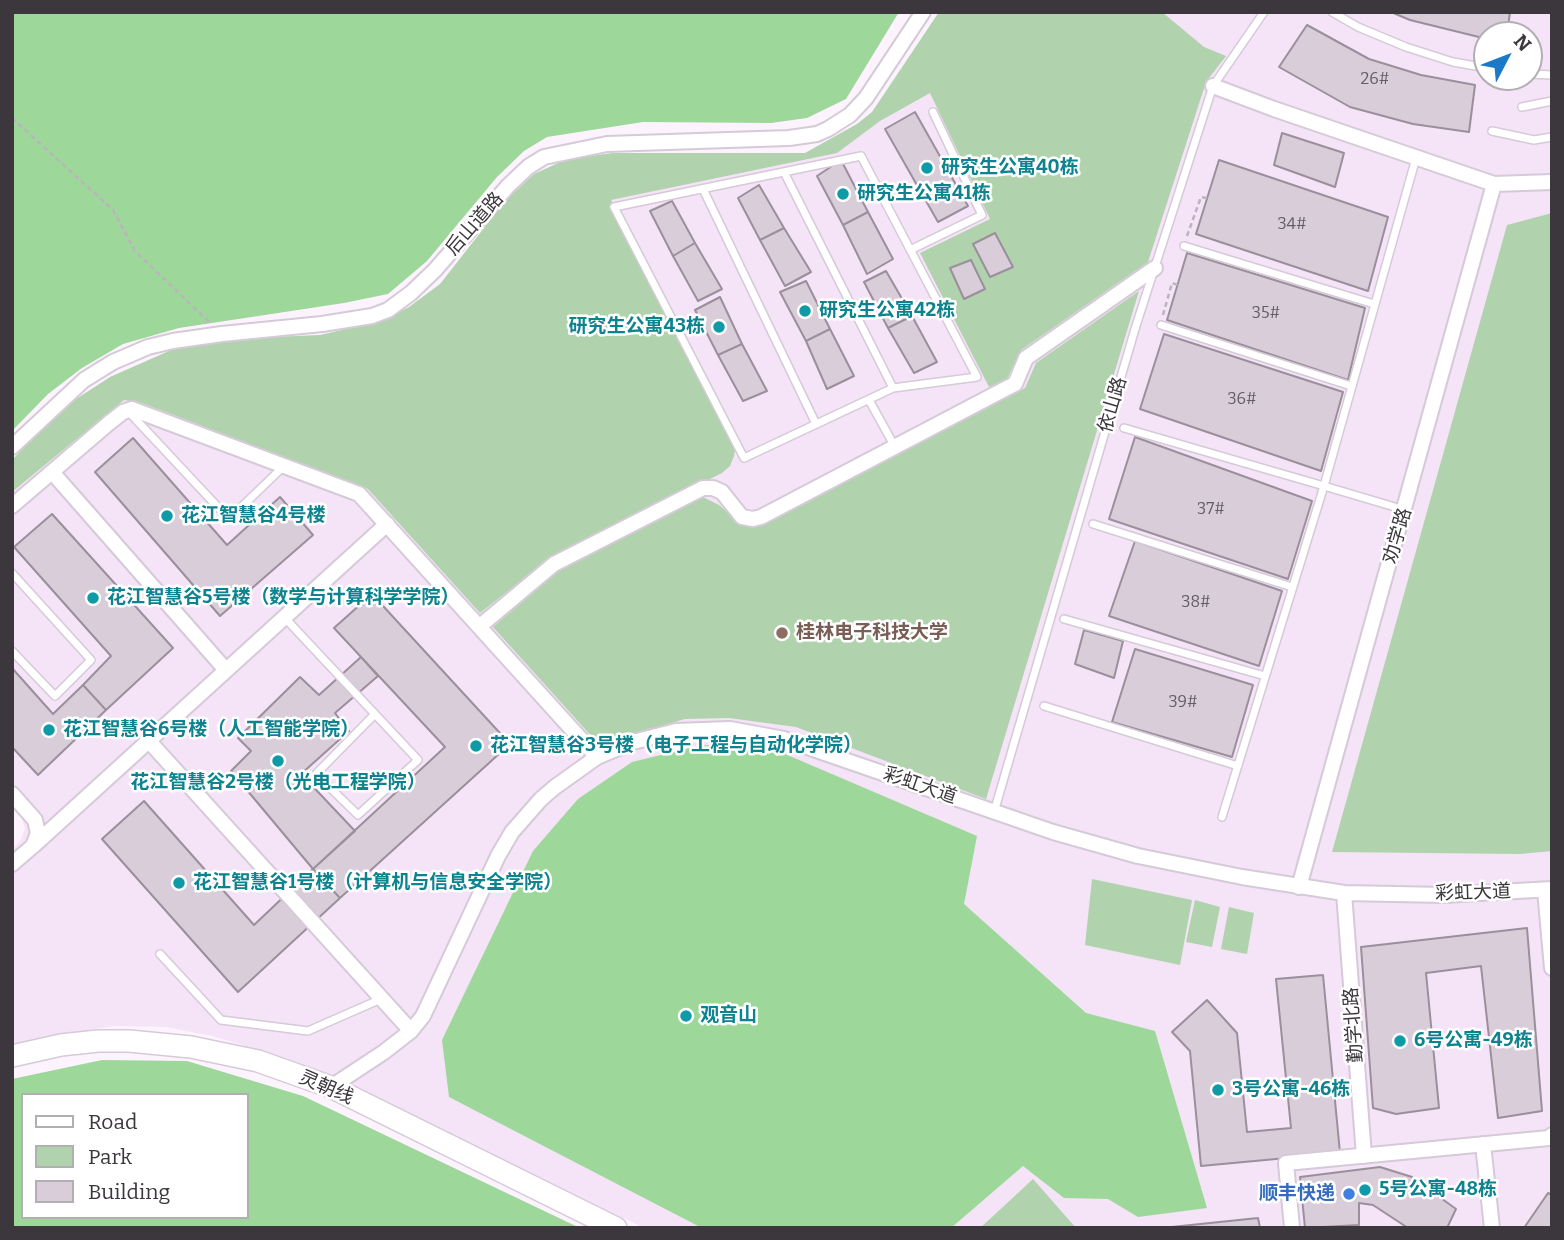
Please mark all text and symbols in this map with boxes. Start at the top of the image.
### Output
north arrow [1473,21,1543,91]
text: N [1509,30,1536,56]
house number: 26# [1361,70,1389,90]
place label: 研究生公寓40栋 [941,157,1079,179]
marker: 研究生公寓40栋 [919,160,935,176]
place label: 研究生公寓41栋 [857,183,991,205]
marker: 研究生公寓41栋 [835,186,851,202]
street label: 后山道路 [441,188,509,260]
house number: 34# [1277,215,1307,235]
place label: 研究生公寓42栋 [819,300,955,322]
marker: 研究生公寓42栋 [797,303,813,319]
house number: 35# [1252,304,1280,324]
place label: 研究生公寓43栋 [568,316,705,338]
marker: 研究生公寓43栋 [711,319,727,335]
street label: 依山路 [1094,374,1132,436]
house number: 36# [1227,390,1257,410]
house number: 37# [1197,500,1225,520]
place label: 花江智慧谷4号楼 [181,505,326,527]
street label: 劝学路 [1379,505,1417,567]
marker: 花江智慧谷4号楼 [159,508,175,524]
place label: 花江智慧谷5号楼（数学与计算科学学院） [107,587,459,609]
marker: 花江智慧谷5号楼（数学与计算科学学院） [85,590,101,606]
house number: 38# [1181,593,1211,613]
place label: 桂林电子科技大学 [796,622,948,644]
marker: 桂林电子科技大学 [774,625,790,641]
house number: 39# [1168,693,1198,713]
place label: 花江智慧谷6号楼（人工智能学院） [63,719,359,741]
marker: 花江智慧谷6号楼（人工智能学院） [41,722,57,738]
place label: 花江智慧谷3号楼（电子工程与自动化学院） [490,735,862,757]
marker: 花江智慧谷3号楼（电子工程与自动化学院） [468,738,484,754]
marker: 花江智慧谷2号楼（光电工程学院） [270,753,286,769]
street label: 彩虹大道 [880,763,960,809]
place label: 花江智慧谷2号楼（光电工程学院） [130,772,426,794]
place label: 花江智慧谷1号楼（计算机与信息安全学院） [193,872,562,894]
marker: 花江智慧谷1号楼（计算机与信息安全学院） [171,875,187,891]
street label: 彩虹大道 [1435,880,1511,906]
street label: 勤学北路 [1340,986,1368,1064]
place label: 观音山 [700,1005,757,1027]
marker: 观音山 [678,1008,694,1024]
place label: 6号公寓-49栋 [1414,1030,1533,1052]
marker: 6号公寓-49栋 [1392,1033,1408,1049]
street label: 灵朝线 [295,1066,357,1110]
place label: 3号公寓-46栋 [1232,1079,1350,1101]
marker: 3号公寓-46栋 [1210,1082,1226,1098]
legend [21,1093,248,1219]
text: Road [88,1109,137,1135]
text: Park [88,1144,132,1170]
text: Building [88,1179,170,1205]
place label: 5号公寓-48栋 [1379,1179,1497,1201]
marker: 5号公寓-48栋 [1357,1182,1373,1198]
place label: 顺丰快递 [1259,1183,1335,1205]
marker: 顺丰快递 [1341,1186,1357,1202]

